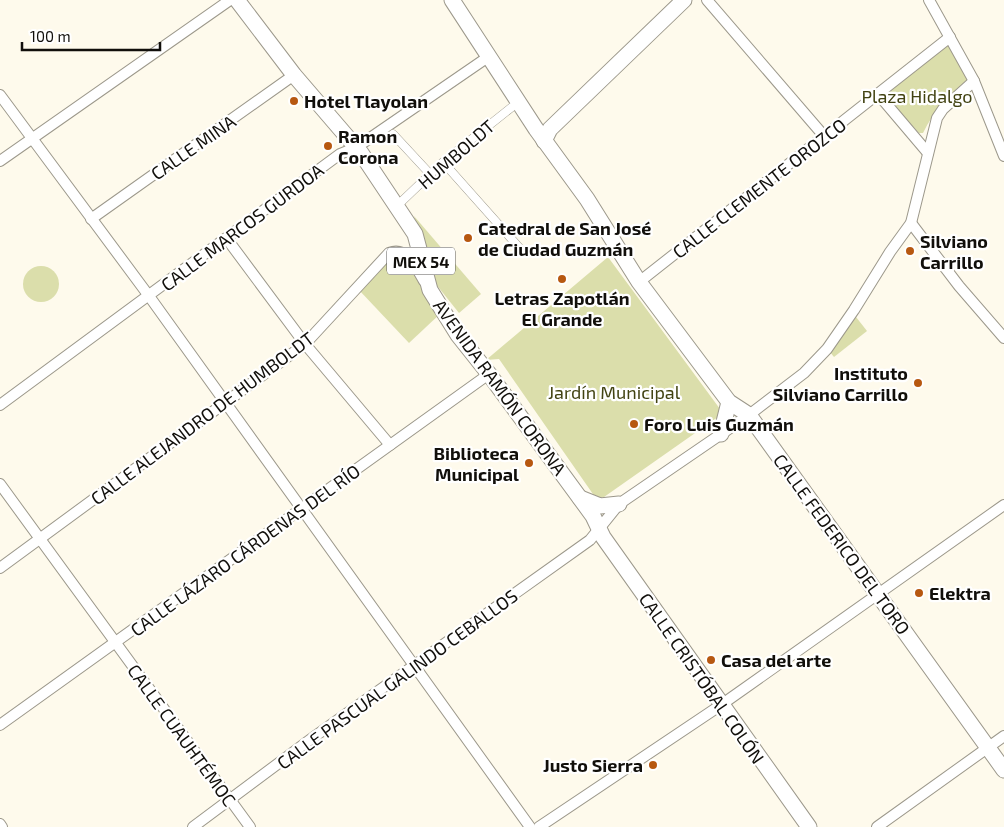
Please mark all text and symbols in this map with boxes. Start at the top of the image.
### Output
scale bar [22,20,160,52]
text: 100 m [30,27,71,45]
park label: Plaza Hidalgo [861,85,973,107]
place label: Hotel Tlayolan [304,90,428,112]
marker: Hotel Tlayolan [288,95,300,107]
street label: CALLE MINA [146,109,240,184]
street label: CALLE CLEMENTE OROZCO [668,113,850,263]
street label: HUMBOLDT [413,114,499,193]
place label: Ramon Corona [338,125,398,168]
marker: Ramon Corona [322,140,334,152]
street label: CALLE MARCOS GURDOA [156,158,328,295]
place label: Catedral de San José de Ciudad Guzmán [478,217,651,260]
place label: Silviano Carrillo [920,230,988,273]
marker: Catedral de San José de Ciudad Guzmán [462,232,474,244]
marker: Silviano Carrillo [904,245,916,257]
road number: MEX 54 [387,248,455,274]
marker: Letras Zapotlán El Grande [556,273,568,285]
place label: Letras Zapotlán El Grande [494,287,630,330]
street label: AVENIDA RAMÓN CORONA [429,295,572,480]
street label: CALLE ALEJANDRO DE HUMBOLDT [86,327,318,509]
place label: Instituto Silviano Carrillo [773,362,908,405]
marker: Instituto Silviano Carrillo [912,377,924,389]
park label: Jardín Municipal [548,381,681,403]
place label: Foro Luis Guzmán [644,413,794,435]
marker: Foro Luis Guzmán [628,418,640,430]
place label: Biblioteca Municipal [433,442,519,485]
street label: CALLE FEDERICO DEL TORO [769,449,915,639]
marker: Biblioteca Municipal [523,457,535,469]
street label: CALLE LÁZARO CÁRDENAS DEL RÍO [126,459,364,641]
place label: Elektra [929,582,991,604]
street label: CALLE PASCUAL GALINDO CEBALLOS [273,584,521,774]
marker: Elektra [913,587,925,599]
street label: CALLE CRISTÓBAL COLÓN [635,588,769,768]
place label: Casa del arte [721,649,831,671]
marker: Casa del arte [705,654,717,666]
street label: CALLE CUAUHTÉMOC [123,660,241,810]
place label: Justo Sierra [543,754,643,776]
marker: Justo Sierra [647,759,659,771]

